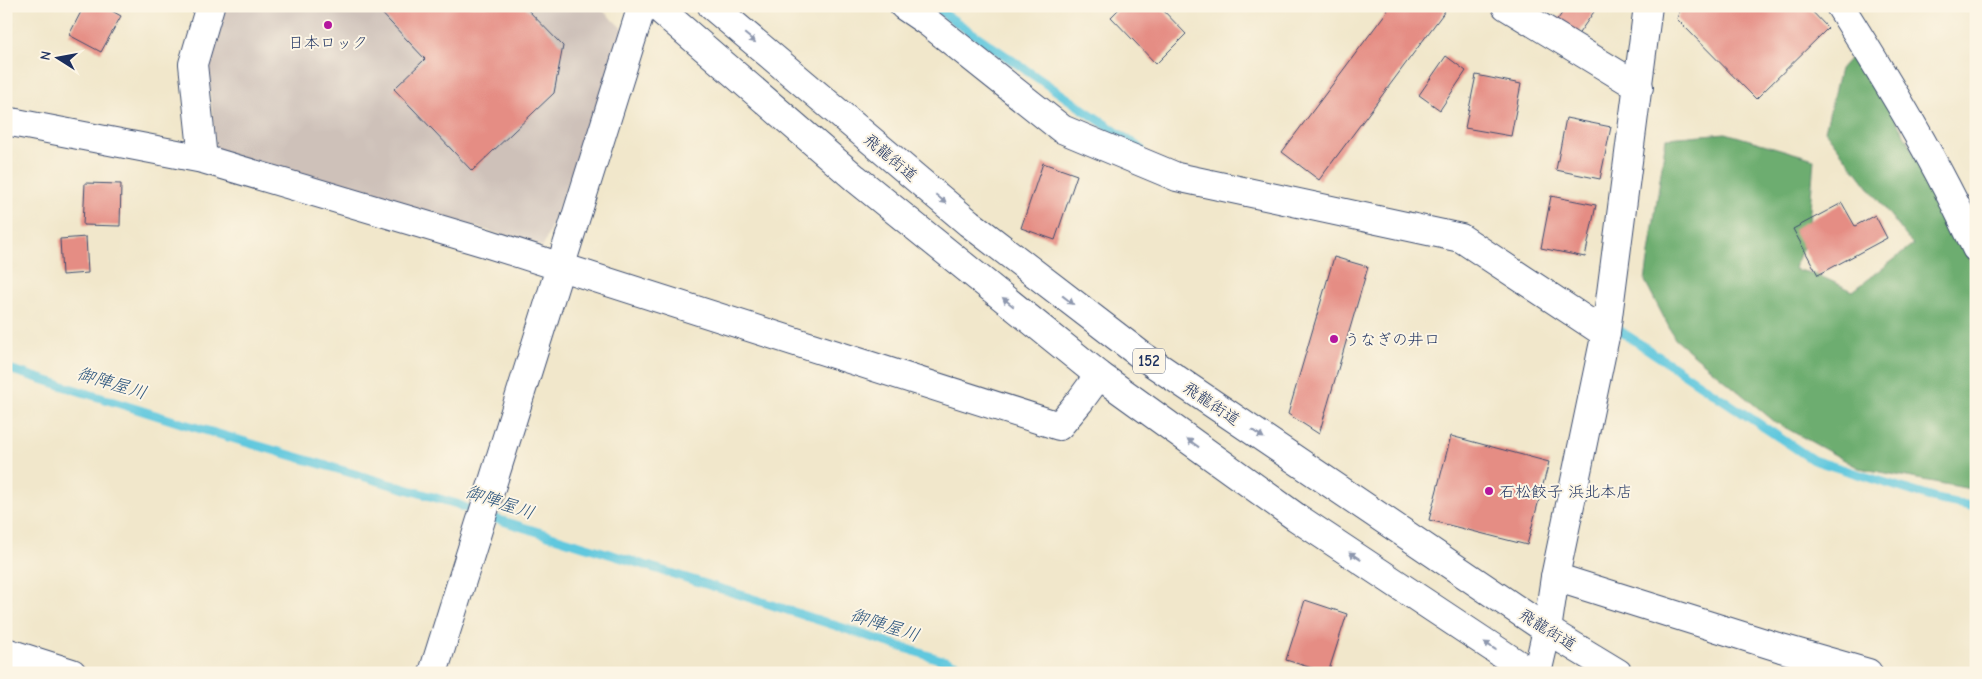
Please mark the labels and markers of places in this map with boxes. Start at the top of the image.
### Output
marker: 日本ロック [322,19,334,31]
place label: 日本ロック [288,34,368,52]
place label: うなぎの井口 [1344,331,1440,349]
marker: うなぎの井口 [1328,333,1340,345]
place label: 石松餃子 浜北本店 [1499,483,1632,501]
marker: 石松餃子 浜北本店 [1483,485,1495,497]

